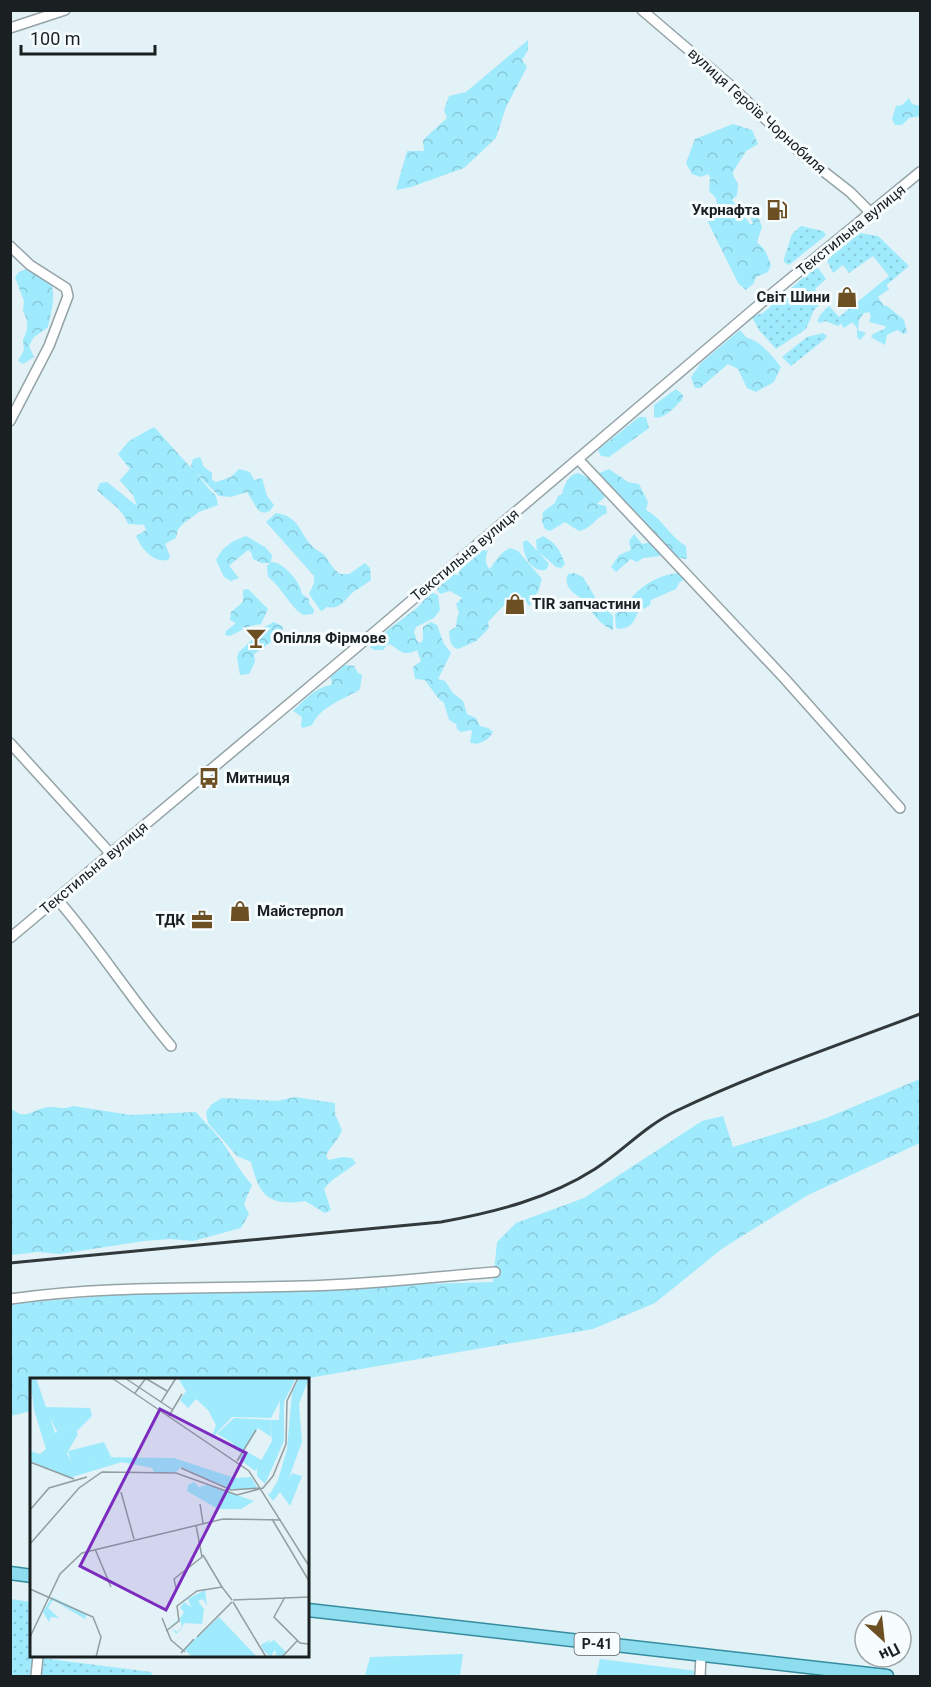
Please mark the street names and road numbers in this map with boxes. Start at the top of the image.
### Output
street label: вулиця Героїв Чорнобиля [684,44,830,178]
street label: Текстильна вулиця [793,181,909,279]
street label: Текстильна вулиця [407,505,523,605]
street label: Текстильна вулиця [36,818,152,918]
road number: Р-41 [574,1633,620,1655]

